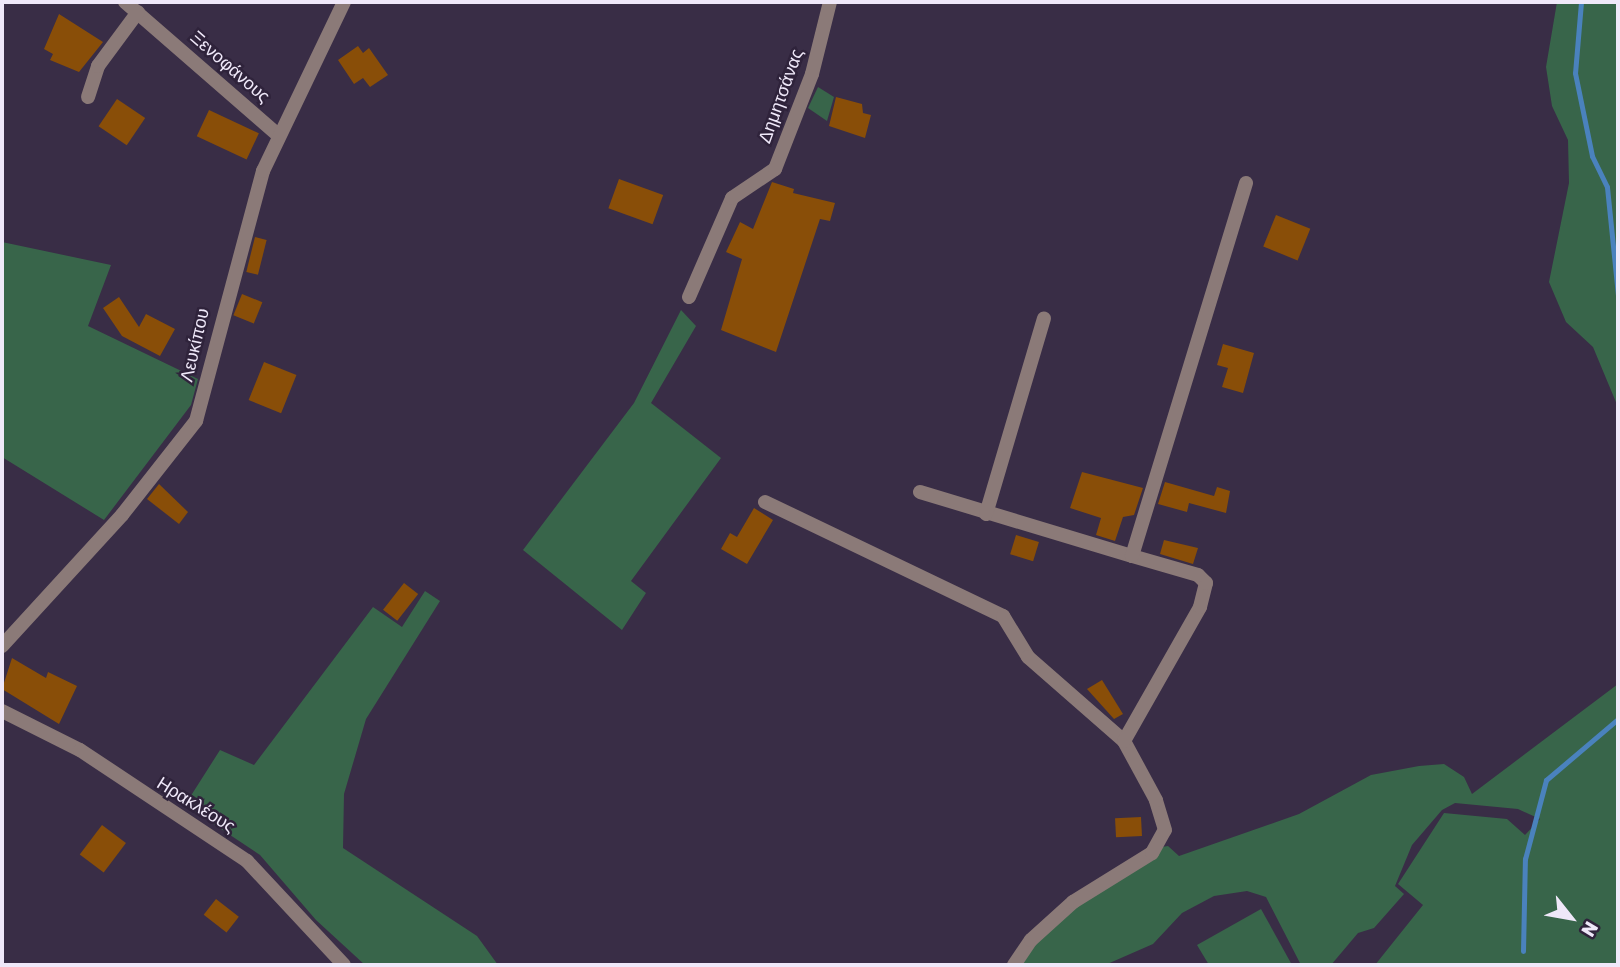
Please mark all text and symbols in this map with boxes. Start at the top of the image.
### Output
street label: Ξενοφάνους [186,27,274,107]
street label: Δημητσάνας [754,46,808,146]
street label: Λευκίπου [176,306,214,384]
street label: Ηρακλέους [153,772,239,838]
north arrow [1536,883,1606,953]
text: N [1576,917,1603,941]

